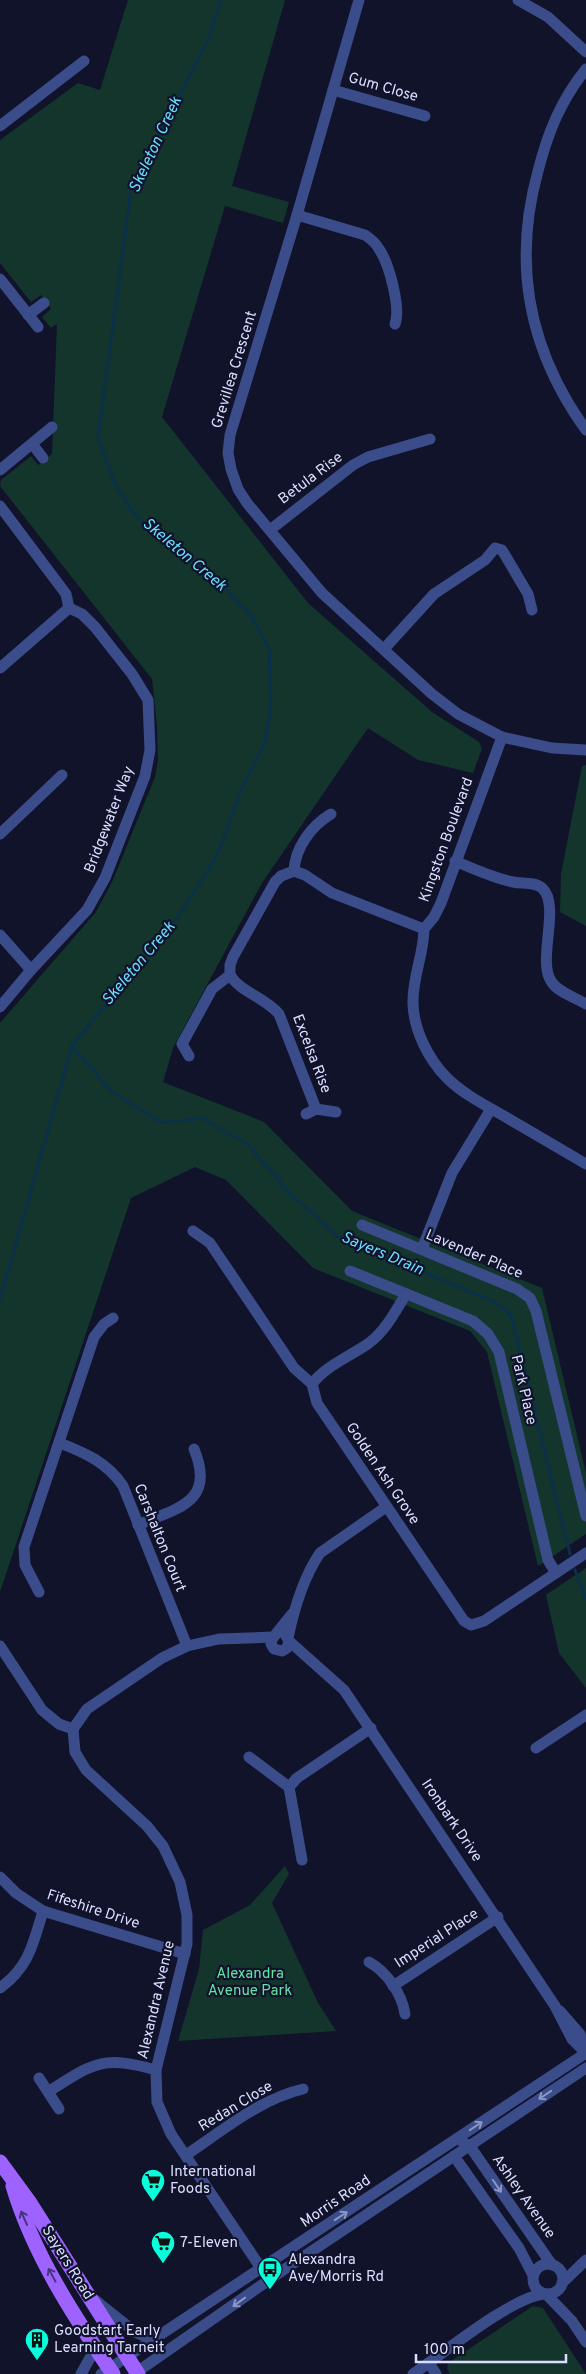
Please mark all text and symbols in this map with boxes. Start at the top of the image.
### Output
street label: Gum Close [346,69,420,107]
water label: Skeleton Creek [125,93,187,196]
street label: Grevillea Crescent [208,309,262,431]
street label: Betula Rise [275,449,347,509]
water label: Skeleton Creek [138,514,231,597]
street label: Bridgewater Way [81,764,139,876]
street label: Kingston Boulevard [416,775,478,905]
water label: Skeleton Creek [98,917,181,1010]
street label: Excelsa Rise [287,1012,335,1096]
street label: Lavender Place [422,1226,526,1284]
water label: Sayers Drain [338,1228,426,1280]
street label: Park Place [506,1353,540,1427]
street label: Golden Ash Grove [341,1419,423,1529]
street label: Carshalton Court [129,1481,189,1595]
street label: Ironbark Drive [416,1776,486,1866]
street label: Fifeshire Drive [44,1886,142,1934]
street label: Imperial Place [391,1905,483,1973]
street label: Alexandra Avenue [134,1939,180,2061]
park label: Alexandra Avenue Park [208,1965,292,2001]
street label: Redan Close [195,2077,277,2137]
one-way arrow [539,2090,553,2100]
one-way arrow [469,2121,483,2131]
street label: Ashley Avenue [487,2151,559,2243]
place label: International Foods [170,2163,256,2199]
supermarket icon: International Foods [140,2168,166,2202]
street label: Morris Road [297,2171,375,2233]
one-way arrow [492,2178,502,2192]
one-way arrow [19,2211,29,2226]
one-way arrow [334,2211,348,2221]
street label: Sayers Road [37,2222,97,2304]
supermarket icon: 7-Eleven [150,2230,176,2264]
place label: 7-Eleven [180,2234,238,2253]
place label: Alexandra Ave/Morris Rd [288,2251,384,2287]
bus stop icon: Alexandra Ave/Morris Rd [257,2256,283,2290]
one-way arrow [47,2268,57,2283]
one-way arrow [232,2297,246,2307]
place label: Goodstart Early Learning Tarneit [54,2322,164,2358]
building icon: Goodstart Early Learning Tarneit [24,2327,50,2361]
scale bar [416,2332,566,2364]
text: 100 m [424,2341,465,2360]

